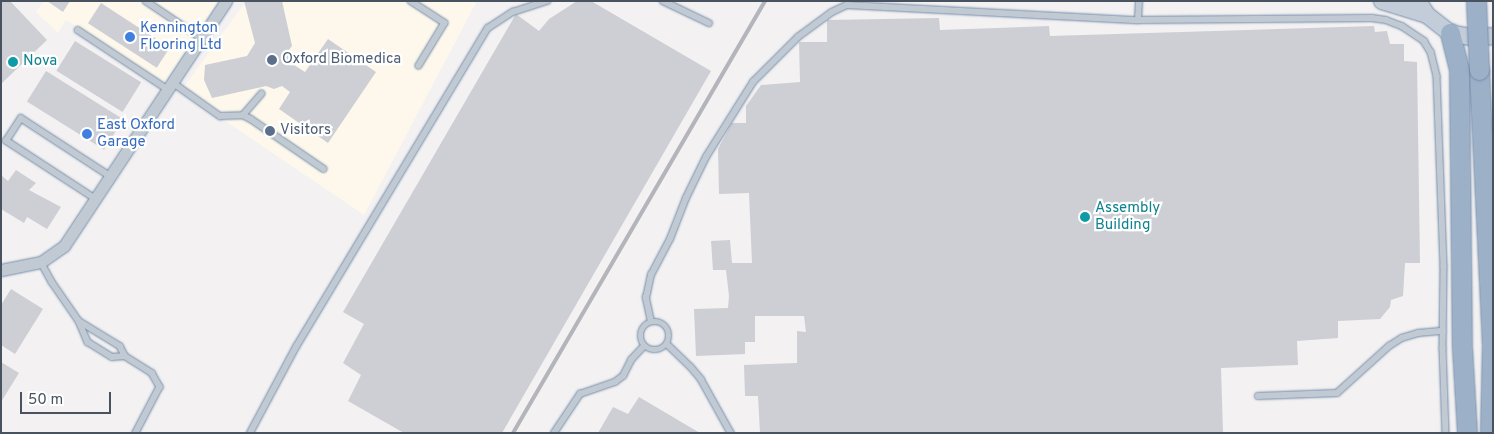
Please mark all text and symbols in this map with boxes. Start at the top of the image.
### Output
place label: Kennington Flooring Ltd [140,19,222,54]
marker: Kennington Flooring Ltd [124,31,136,43]
place label: Oxford Biomedica [282,51,401,69]
place label: Nova [23,53,57,71]
marker: Oxford Biomedica [266,54,278,66]
marker: Nova [7,56,19,68]
place label: East Oxford Garage [97,116,175,151]
place label: Visitors [280,122,331,140]
marker: Visitors [264,125,276,137]
marker: East Oxford Garage [81,128,93,140]
place label: Assembly Building [1095,199,1160,234]
marker: Assembly Building [1079,211,1091,223]
scale bar [22,382,114,414]
text: 50 m [28,391,63,410]

